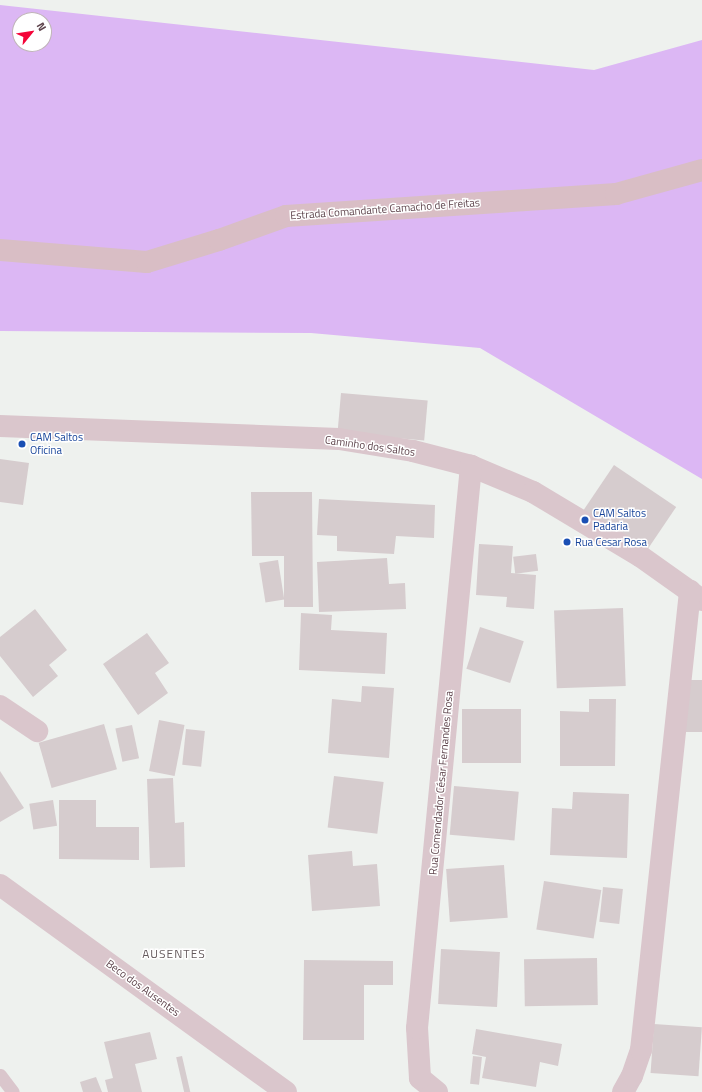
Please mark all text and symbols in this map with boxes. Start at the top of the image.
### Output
north arrow [12,12,52,52]
text: N [33,19,50,34]
street label: Estrada Comandante Camacho de Freitas [290,196,480,222]
place label: CAM Saltos Oficina [30,431,83,457]
street label: Caminho dos Saltos [324,433,416,459]
marker: CAM Saltos Oficina [17,439,27,449]
place label: CAM Saltos Padaria [593,507,646,533]
marker: CAM Saltos Padaria [580,515,590,525]
place label: Rua Cesar Rosa [575,535,647,549]
marker: Rua Cesar Rosa [562,537,572,547]
street label: Rua Comendador César Fernandes Rosa [426,690,456,876]
district label: AUSENTES [142,947,206,961]
street label: Beco dos Ausentes [104,957,182,1019]

